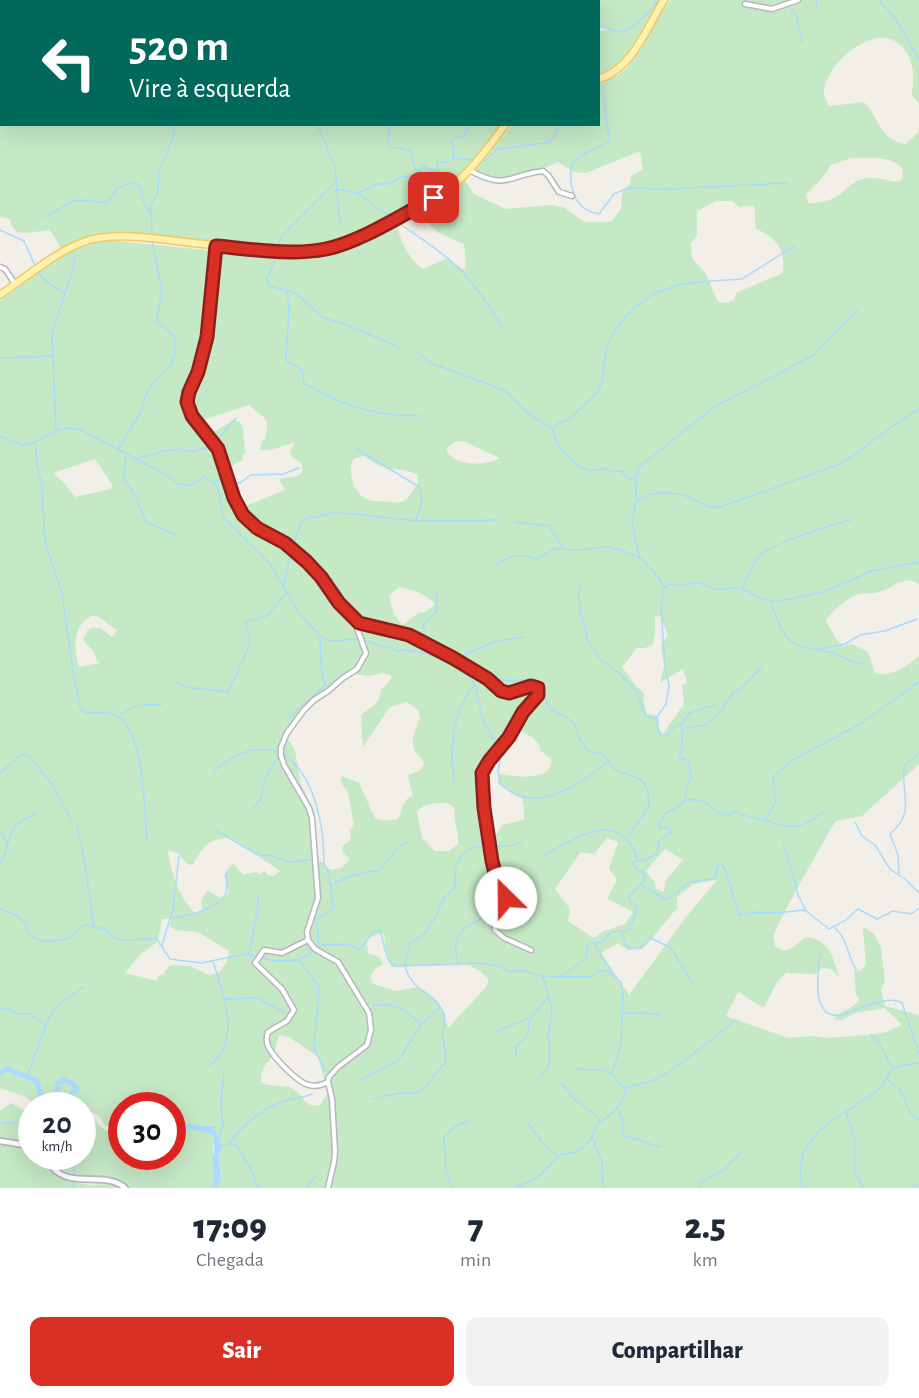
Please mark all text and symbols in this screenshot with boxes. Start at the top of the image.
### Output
icon: left [30,24,108,102]
text: 520 m [129,26,229,68]
text: Vire à esquerda [129,75,291,102]
pin [408,172,459,223]
icon: arrive [417,181,450,214]
position arrow [474,866,538,930]
speed limit sign: 30 [108,1092,186,1170]
text: 20 [42,1109,72,1139]
text: km/h [42,1139,72,1154]
text: 17:09 [193,1209,267,1245]
text: 7 [468,1209,484,1245]
text: 2.5 [684,1209,726,1245]
text: Chegada [196,1250,264,1270]
text: min [460,1250,491,1270]
text: km [693,1250,718,1270]
button: Sair [30,1317,454,1386]
button: Compartilhar [466,1317,889,1386]

